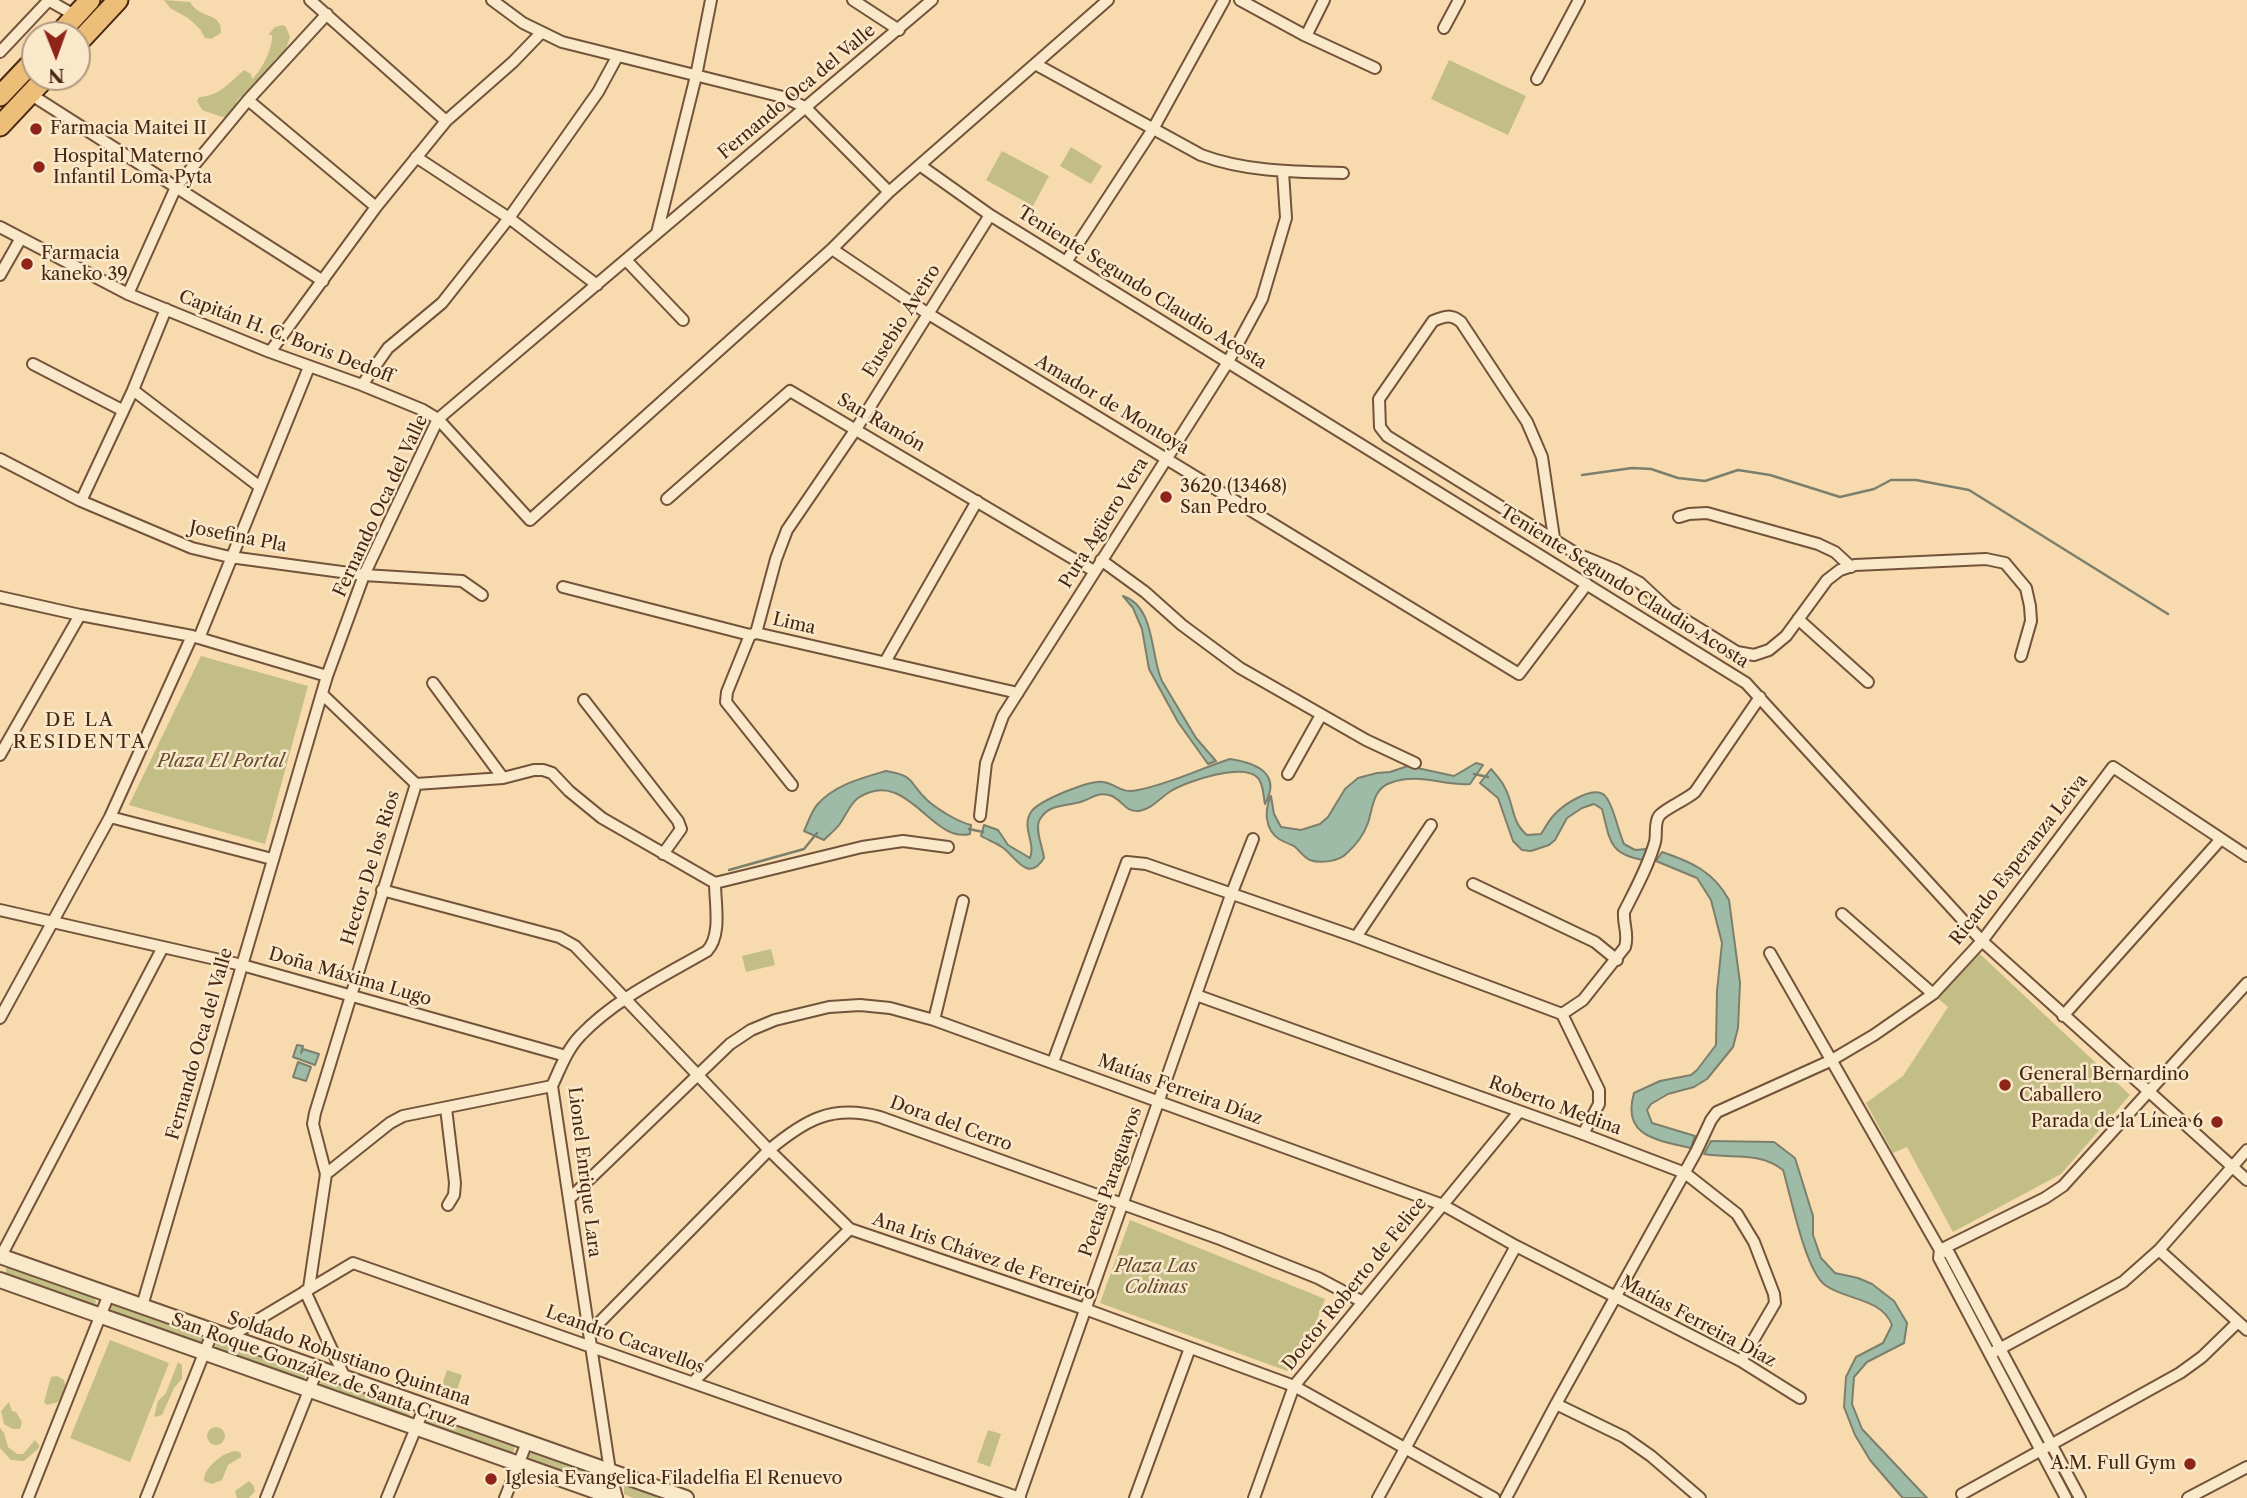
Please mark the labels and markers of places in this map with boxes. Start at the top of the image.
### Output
place label: Farmacia Maitei II [50,118,207,140]
marker: Farmacia Maitei II [28,121,44,137]
place label: Hospital Materno Infantil Loma Pyta [53,146,212,188]
marker: Hospital Materno Infantil Loma Pyta [31,159,47,175]
place label: Farmacia kaneko 39 [41,243,128,286]
marker: Farmacia kaneko 39 [19,256,35,272]
place label: 3620 (13468) San Pedro [1180,476,1287,518]
marker: 3620 (13468) San Pedro [1158,489,1174,505]
place label: General Bernardino Caballero [2019,1064,2189,1106]
marker: General Bernardino Caballero [1997,1077,2013,1093]
place label: Parada de la Línea 6 [2031,1111,2203,1133]
marker: Parada de la Línea 6 [2209,1114,2225,1130]
place label: A.M. Full Gym [2051,1453,2176,1475]
marker: A.M. Full Gym [2182,1456,2198,1472]
place label: Iglesia Evangelica Filadelfia El Renuevo [505,1468,843,1490]
marker: Iglesia Evangelica Filadelfia El Renuevo [483,1471,499,1487]

